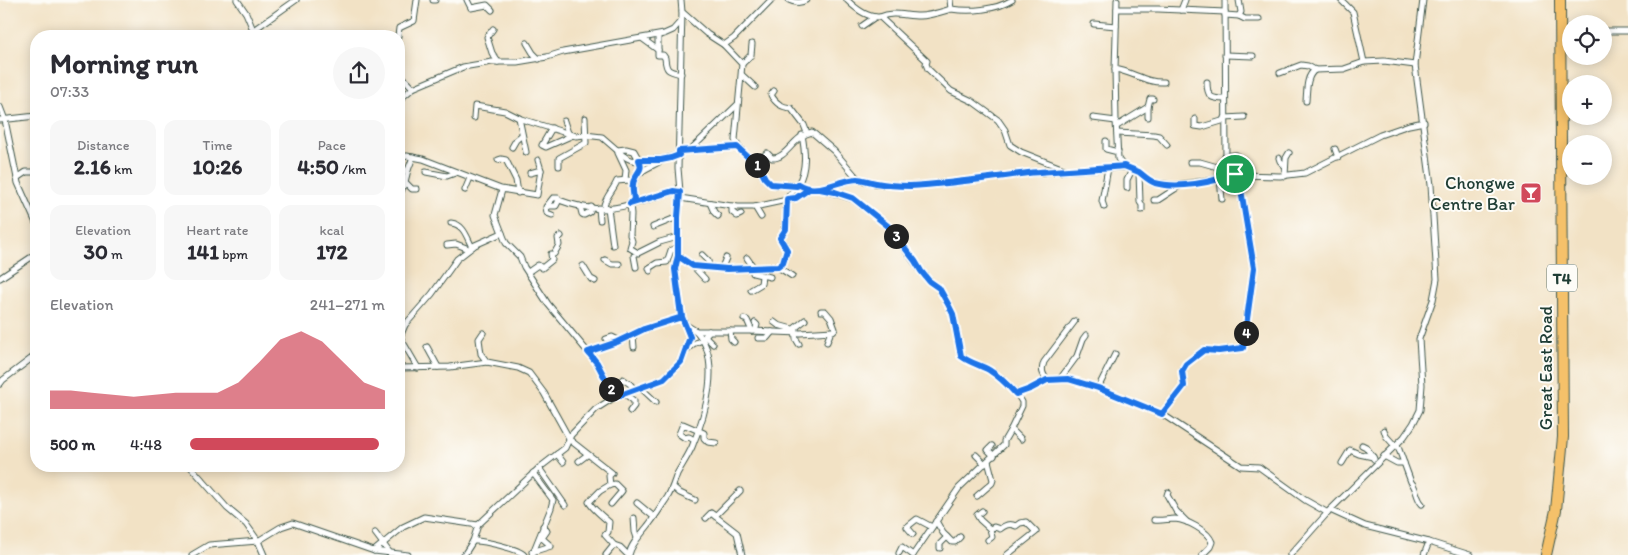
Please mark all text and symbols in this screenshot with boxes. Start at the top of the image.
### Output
map controls [1562,15,1612,185]
button: locate [1562,15,1612,65]
text: Morning run [50,46,198,80]
button: share [333,47,385,99]
button: + [1562,75,1612,125]
text: 07:33 [50,82,89,101]
button: − [1562,135,1612,185]
text: Distance [77,137,129,154]
text: Time [203,137,232,154]
text: Pace [318,137,346,154]
pin: 1 [744,152,770,178]
pin [1214,153,1256,195]
text: 2.16 [74,154,111,179]
text: 10:26 [193,154,242,179]
text: 4:50 [297,154,339,179]
text: 1 [754,157,761,174]
icon: arrive [1221,160,1249,188]
text: km [111,161,133,178]
text: /km [339,161,366,178]
place label: Chongwe Centre Bar [1430,172,1516,215]
bar icon: Chongwe Centre Bar [1519,181,1543,205]
text: Elevation [75,222,131,239]
text: Heart rate [187,222,248,239]
text: kcal [319,222,344,239]
pin: 3 [884,224,908,248]
text: 3 [893,228,900,245]
text: 30 [84,239,108,264]
text: 141 [187,239,219,264]
text: 172 [316,239,347,264]
text: m [108,246,123,263]
text: bpm [219,246,248,263]
road number: T4 [1547,264,1577,292]
text: Elevation [50,295,114,314]
text: 241–271 m [310,295,385,314]
street label: Great East Road [1535,305,1557,430]
pin: 4 [1234,320,1258,346]
text: 4 [1242,325,1251,342]
pin: 2 [598,376,624,402]
text: 2 [608,381,615,398]
text: 500 m [50,435,95,454]
text: 4:48 [130,435,162,454]

